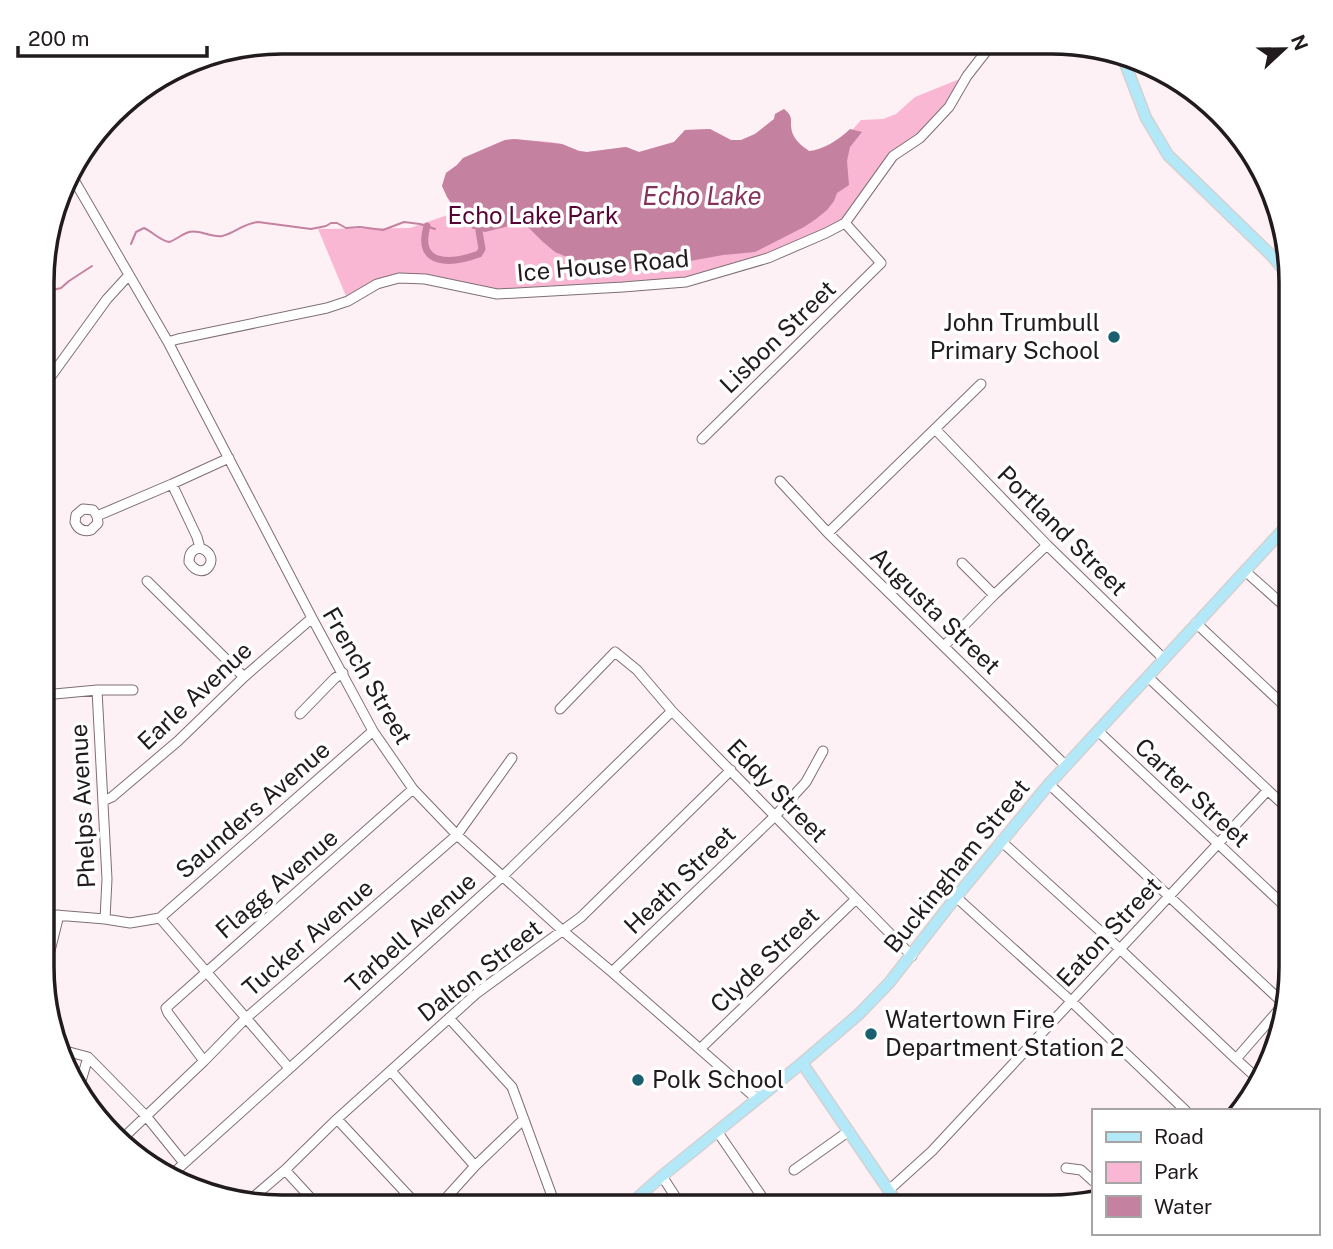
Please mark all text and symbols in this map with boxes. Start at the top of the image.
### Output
scale bar [18,14,206,58]
north arrow [1249,14,1319,84]
text: 200 m [28,26,89,51]
text: N [1287,32,1313,54]
water label: Echo Lake [642,180,762,211]
park label: Echo Lake Park [448,201,618,229]
street label: Ice House Road [516,244,690,286]
street label: Lisbon Street [714,274,841,398]
place label: John Trumbull Primary School [930,308,1100,364]
marker: John Trumbull Primary School [1106,329,1122,345]
street label: Portland Street [992,460,1133,601]
street label: Augusta Street [865,541,1006,679]
street label: French Street [317,602,418,749]
street label: Earle Avenue [131,635,257,755]
street label: Phelps Avenue [64,723,100,889]
street label: Carter Street [1130,732,1256,852]
street label: Eddy Street [722,733,834,848]
street label: Saunders Avenue [170,735,335,884]
street label: Buckingham Street [878,773,1035,958]
street label: Heath Street [618,819,741,939]
street label: Flagg Avenue [210,823,343,944]
street label: Tarbell Avenue [339,866,481,998]
street label: Eaton Street [1050,871,1166,992]
street label: Tucker Avenue [236,873,378,1002]
street label: Clyde Street [704,901,824,1018]
street label: Dalton Street [412,913,547,1027]
place label: Watertown Fire Department Station 2 [885,1005,1124,1061]
marker: Watertown Fire Department Station 2 [863,1026,879,1042]
place label: Polk School [652,1065,784,1093]
marker: Polk School [630,1072,646,1088]
legend [1092,1109,1319,1235]
text: Road [1154,1124,1204,1149]
text: Park [1154,1159,1199,1184]
text: Water [1154,1194,1212,1219]

